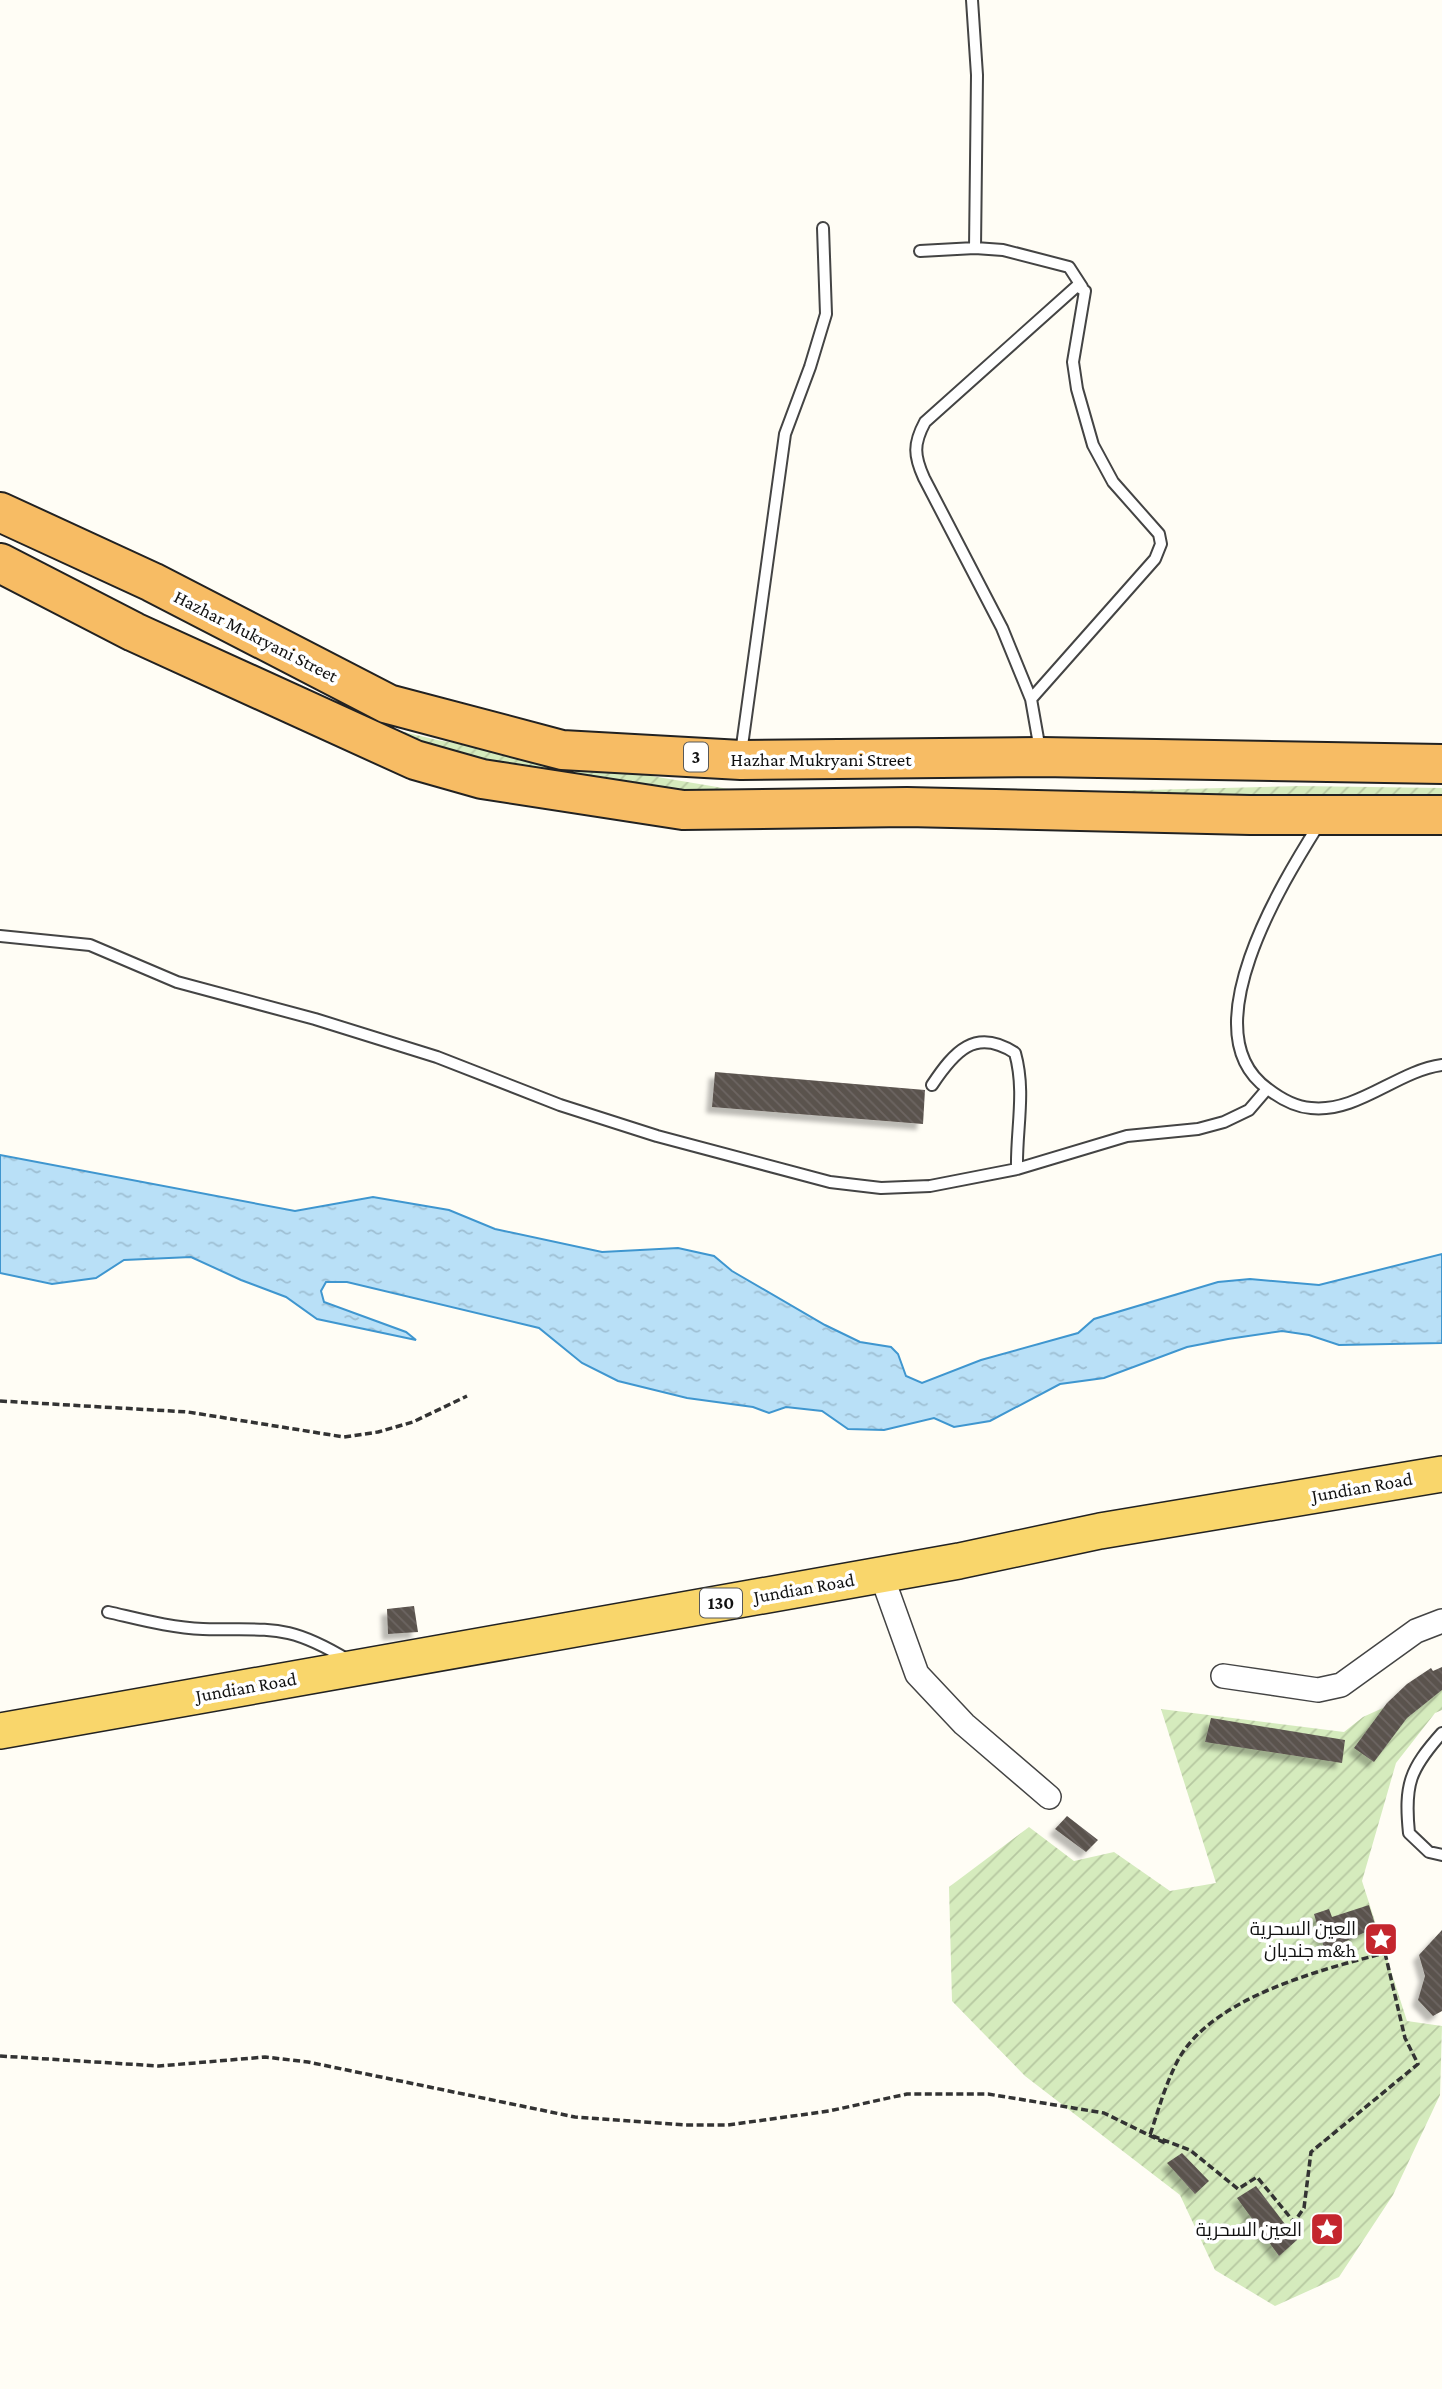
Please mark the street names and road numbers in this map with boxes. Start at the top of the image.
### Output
street label: Hazhar Mukryani Street [171,586,342,687]
road number: 3 [684,742,708,772]
street label: Hazhar Mukryani Street [730,749,912,770]
street label: Jundian Road [1308,1468,1414,1507]
street label: Jundian Road [750,1569,856,1608]
road number: 130 [700,1588,742,1618]
street label: Jundian Road [192,1668,298,1707]

